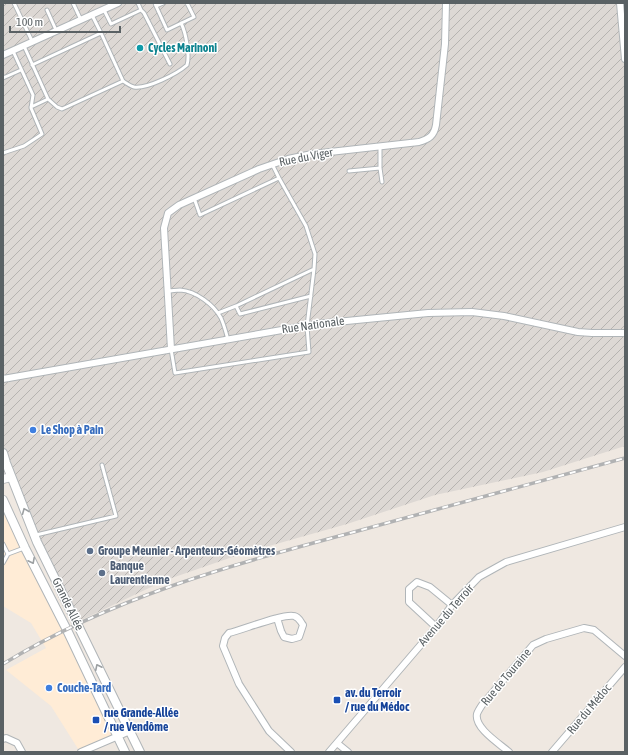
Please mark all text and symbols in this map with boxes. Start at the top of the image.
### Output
scale bar [10,8,120,34]
text: 100 m [16,15,43,29]
place label: Cycles Marinoni [148,41,217,55]
marker: Cycles Marinoni [135,43,145,53]
street label: Rue du Viger [278,145,335,169]
street label: Rue Nationale [281,314,345,336]
place label: Le Shop à Pain [41,423,104,437]
marker: Le Shop à Pain [28,425,38,435]
one-way arrow [21,508,29,515]
place label: Groupe Meunier - Arpenteurs-Géomètres [98,544,276,558]
marker: Groupe Meunier - Arpenteurs-Géomètres [85,546,95,556]
one-way arrow [27,557,34,564]
place label: Banque Laurentienne [110,559,170,587]
marker: Banque Laurentienne [97,568,107,578]
street label: Grande Allée [49,575,87,633]
street label: Avenue du Terroir [415,581,477,649]
street label: Rue de Touraine [478,645,534,709]
one-way arrow [95,663,103,671]
place label: Couche-Tard [57,681,111,695]
street label: Rue du Médoc [564,681,614,737]
marker: Couche-Tard [44,683,54,693]
place label: av. du Terroir / rue du Médoc [345,686,410,714]
marker: av. du Terroir / rue du Médoc [332,695,342,705]
place label: rue Grande-Allée / rue Vendôme [104,706,179,734]
marker: rue Grande-Allée / rue Vendôme [91,715,101,725]

